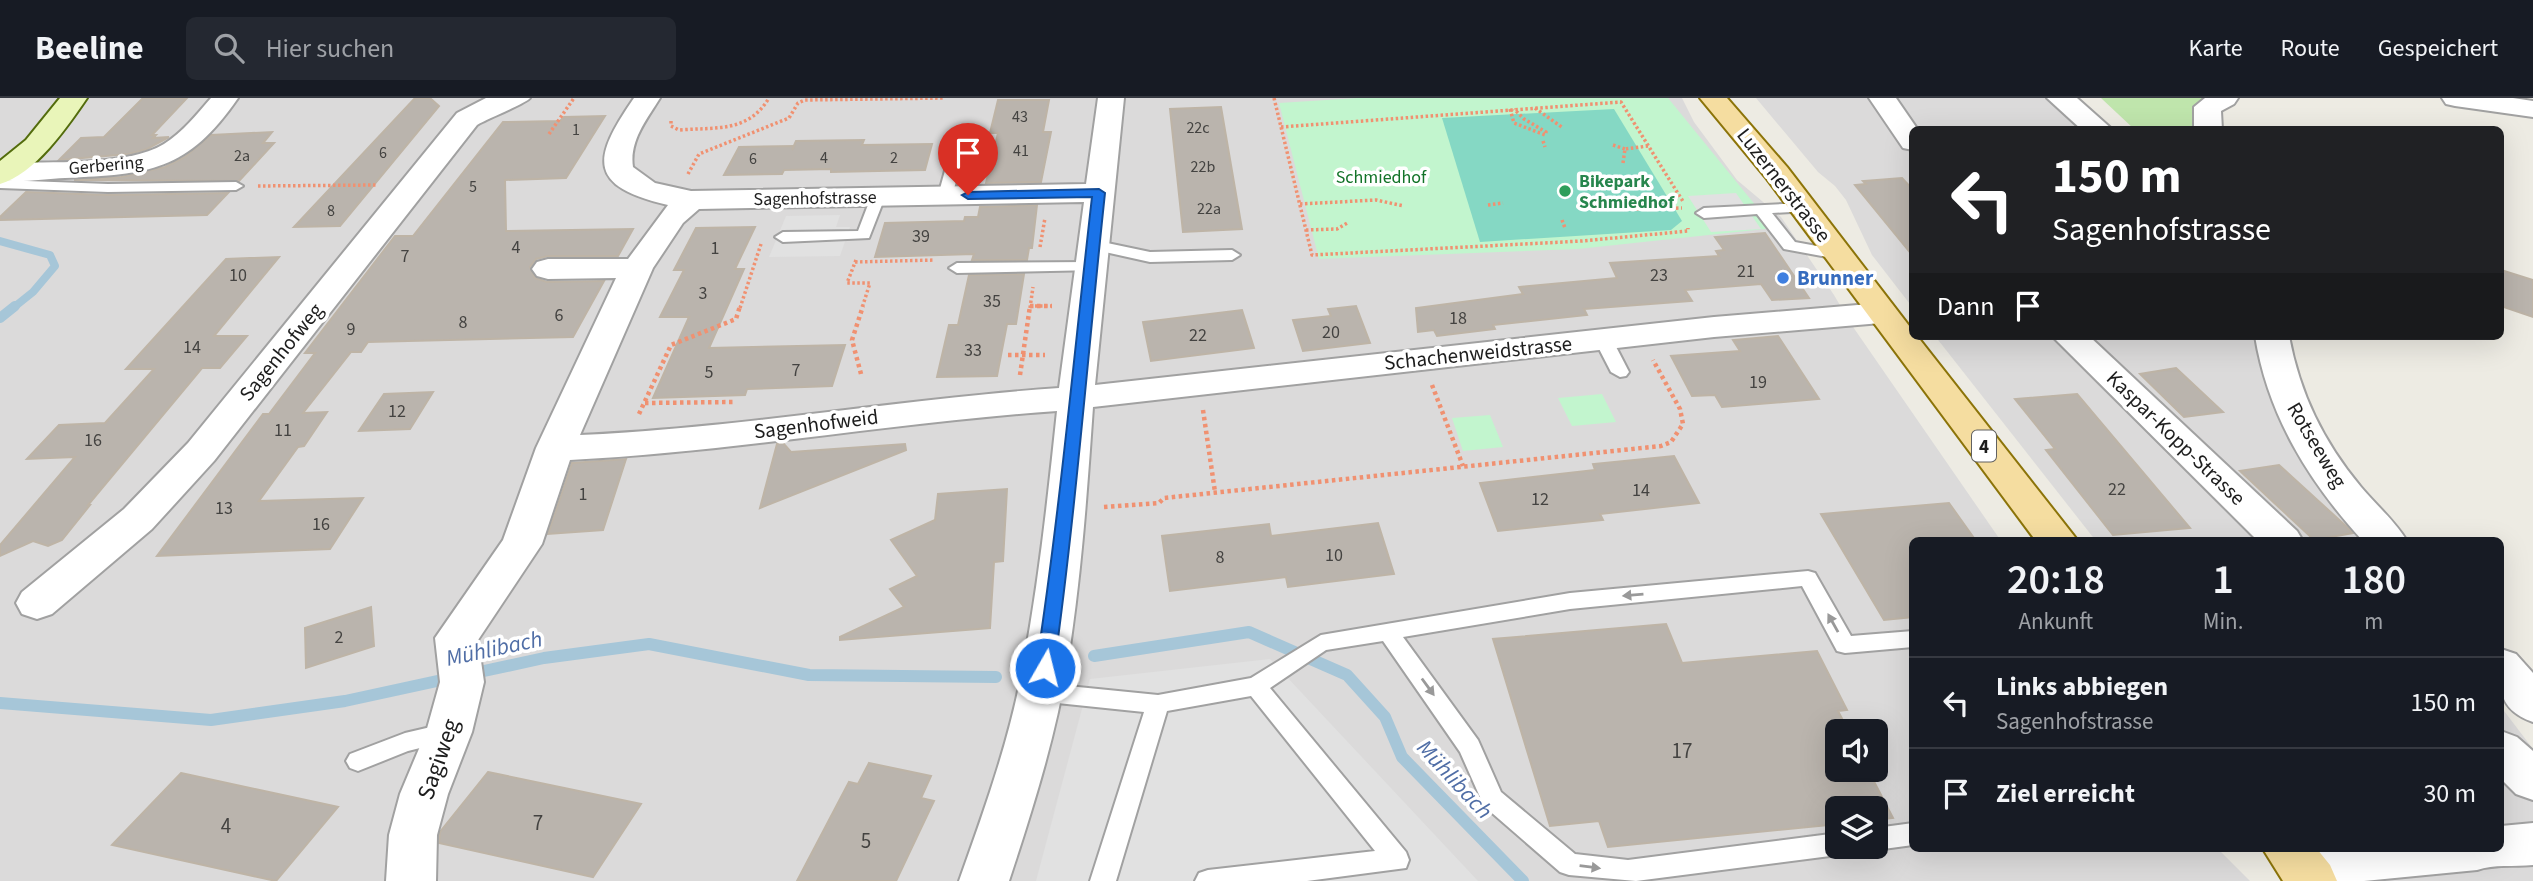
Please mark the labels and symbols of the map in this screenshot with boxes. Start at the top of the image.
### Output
house number: 43 [1012,106,1028,128]
house number: 22c [1186,117,1210,139]
house number: 1 [572,119,580,141]
street label: Luzernerstrasse [1730,121,1838,249]
pin [938,123,998,195]
house number: 41 [1013,140,1029,162]
house number: 6 [379,142,387,164]
house number: 2a [234,145,250,167]
house number: 4 [820,147,828,169]
house number: 2 [890,147,898,169]
house number: 6 [749,148,757,170]
street label: Gerbering [68,150,144,181]
house number: 22b [1191,156,1216,178]
park label: Schmiedhof [1336,165,1427,190]
place label: Bikepark Schmiedhof [1579,169,1675,215]
house number: 5 [469,176,477,198]
marker: Bikepark Schmiedhof [1557,183,1573,199]
street label: Sagenhofstrasse [753,185,877,212]
house number: 22a [1197,198,1221,220]
house number: 8 [327,200,335,222]
house number: 39 [912,224,930,249]
house number: 4 [512,235,521,260]
house number: 1 [711,236,719,261]
house number: 7 [401,244,410,269]
house number: 21 [1737,259,1755,284]
house number: 10 [229,263,247,288]
house number: 23 [1650,263,1668,288]
place label: Brunner [1797,263,1874,293]
marker: Brunner [1775,270,1791,286]
house number: 3 [699,281,708,306]
house number: 35 [983,289,1001,314]
street label: Sagenhofweg [232,296,330,408]
house number: 6 [555,303,564,328]
house number: 18 [1449,306,1467,331]
house number: 8 [459,310,468,335]
house number: 9 [347,317,356,342]
house number: 20 [1322,320,1340,345]
house number: 22 [1189,323,1207,348]
street label: Schachenweidstrasse [1383,328,1573,378]
house number: 14 [183,335,201,360]
house number: 33 [964,338,982,363]
house number: 7 [792,358,801,383]
house number: 5 [705,360,714,385]
street label: Kaspar-Kopp-Strasse [2100,364,2252,512]
house number: 19 [1749,370,1767,395]
street label: Rotseeweg [2280,396,2355,494]
house number: 12 [388,399,406,424]
street label: Sagenhofweid [752,401,880,447]
house number: 11 [274,418,292,443]
house number: 16 [84,428,102,453]
road number: 4 [1972,430,1996,462]
house number: 22 [2108,477,2126,502]
house number: 14 [1632,478,1650,503]
house number: 1 [579,482,587,507]
house number: 12 [1531,487,1549,512]
house number: 13 [215,496,233,521]
house number: 16 [312,512,330,537]
house number: 10 [1325,543,1343,568]
house number: 8 [1216,545,1225,570]
one-way arrow [1622,590,1644,601]
one-way arrow [1827,613,1839,633]
water label: Mühlibach [443,622,546,675]
house number: 2 [335,625,344,650]
position arrow [1008,631,1082,705]
one-way arrow [1421,678,1435,696]
street label: Sagiweg [408,714,469,804]
water label: Mühlibach [1409,732,1500,826]
house number: 17 [1672,736,1692,766]
house number: 7 [533,808,543,838]
house number: 4 [221,811,231,841]
house number: 5 [861,826,871,856]
one-way arrow [1579,861,1601,872]

